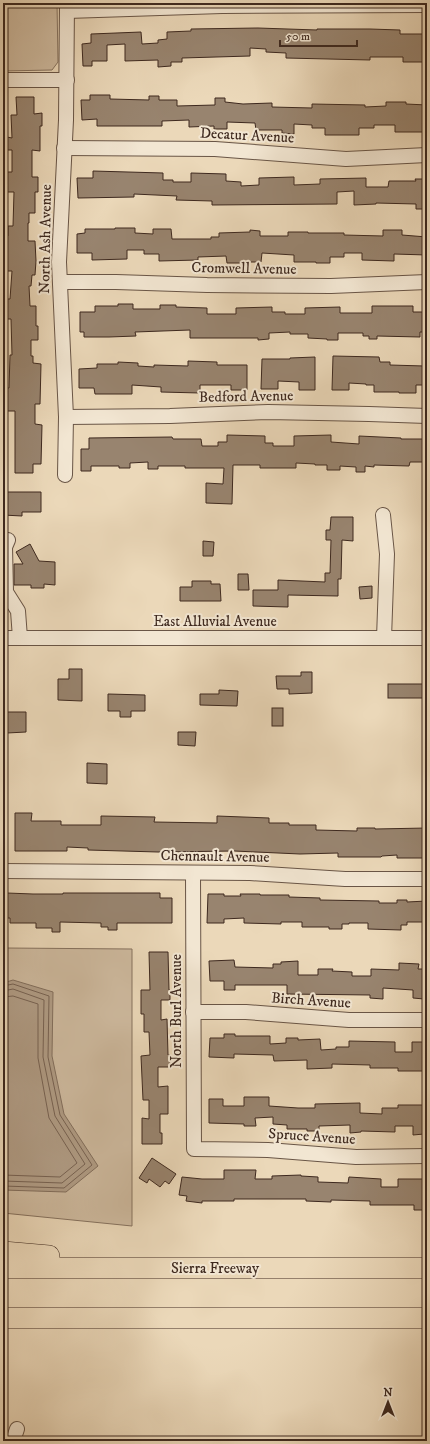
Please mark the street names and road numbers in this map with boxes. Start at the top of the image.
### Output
street label: Decatur Avenue [199,124,295,147]
street label: North Ash Avenue [35,184,56,294]
street label: Cromwell Avenue [191,258,297,279]
street label: Bedford Avenue [199,386,293,407]
street label: East Alluvial Avenue [153,612,277,631]
street label: Chennault Avenue [160,846,270,867]
street label: North Burl Avenue [167,954,186,1068]
street label: Birch Avenue [271,988,351,1013]
street label: Spruce Avenue [268,1124,356,1149]
street label: Sierra Freeway [171,1259,260,1278]

